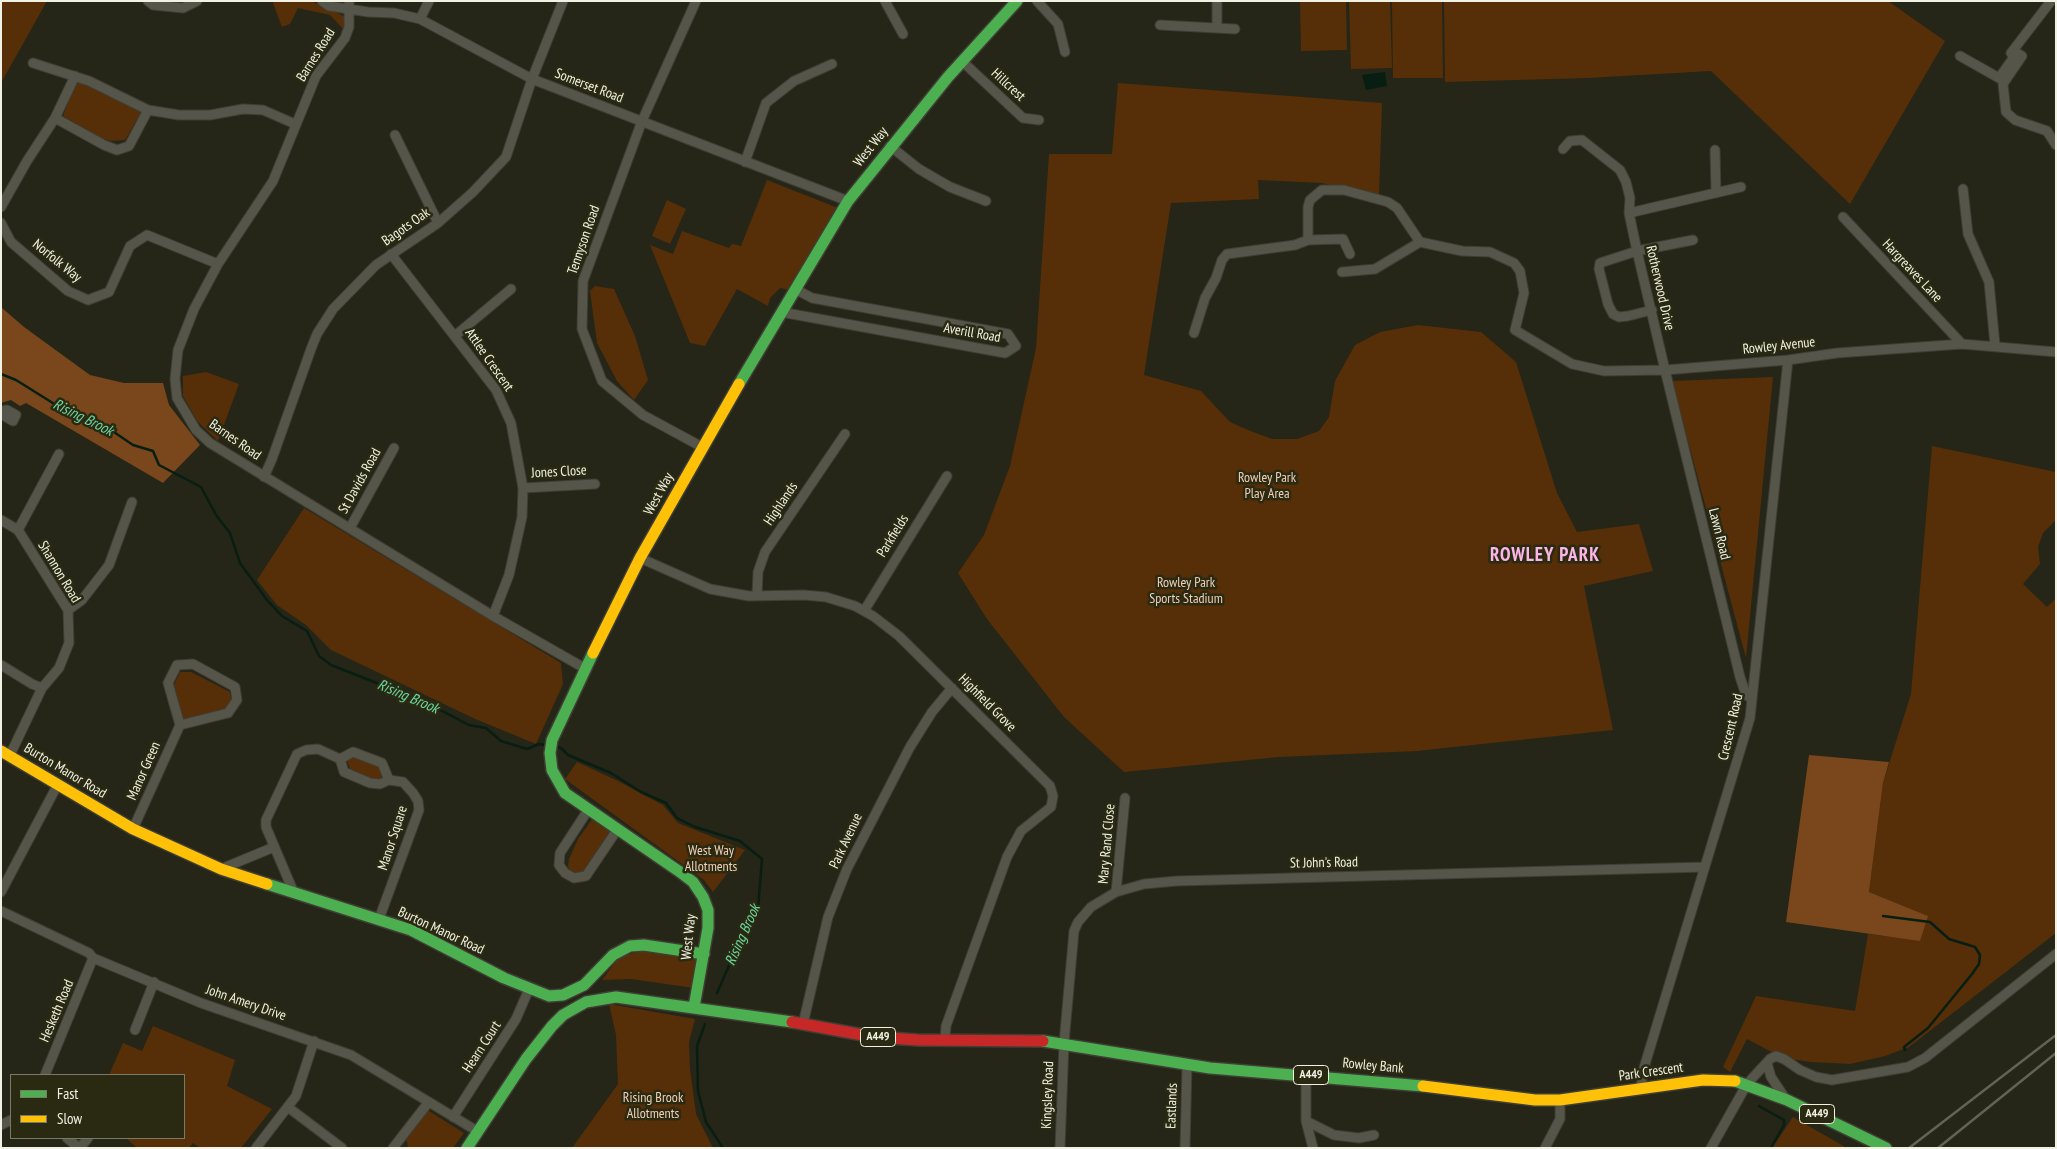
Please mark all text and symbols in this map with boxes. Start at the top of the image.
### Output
street label: Barnes Road [293,25,339,85]
street label: Somerset Road [552,65,626,107]
street label: Hillcrest [988,65,1028,105]
street label: West Way [850,124,892,170]
street label: Tennyson Road [564,203,604,277]
street label: Bagots Oak [379,204,433,250]
street label: Norfolk Way [29,236,85,286]
street label: Hargreaves Lane [1878,236,1946,306]
street label: Rotherwood Drive [1642,244,1678,332]
street label: Averill Road [942,320,1002,346]
street label: Attlee Crescent [461,325,517,395]
street label: Rowley Avenue [1742,334,1816,358]
water label: Rising Brook [50,396,116,440]
street label: Barnes Road [206,416,264,464]
street label: St Davids Road [335,445,385,517]
street label: Jones Close [531,462,587,482]
street label: West Way [640,470,678,518]
park label: Rowley Park Play Area [1238,470,1296,502]
street label: Highlands [760,479,802,529]
street label: Lawn Road [1705,507,1733,561]
street label: Parkfields [873,512,913,560]
street label: Shannon Road [34,538,84,606]
district label: ROWLEY PARK [1489,545,1601,567]
park label: Rowley Park Sports Stadium [1149,575,1223,608]
street label: Highfield Grove [955,671,1019,735]
water label: Rising Brook [375,676,441,718]
street label: Crescent Road [1715,692,1747,762]
street label: Manor Green [124,739,164,803]
street label: Burton Manor Road [21,740,109,802]
street label: Mary Rand Close [1095,803,1119,885]
street label: Manor Square [375,804,411,872]
street label: Park Avenue [826,811,866,871]
park label: West Way Allotments [685,843,737,876]
street label: St John's Road [1290,854,1358,872]
water label: Rising Brook [722,902,764,968]
street label: Burton Manor Road [395,904,487,958]
street label: West Way [678,913,700,961]
street label: Hesketh Road [36,977,78,1045]
street label: John Amery Drive [204,981,288,1025]
street label: Hearn Court [459,1018,505,1076]
road number: A449 [860,1028,896,1046]
street label: Rowley Bank [1342,1055,1404,1077]
street label: Park Crescent [1618,1059,1684,1085]
street label: Kingsley Road [1038,1061,1058,1129]
road number: A449 [1294,1066,1328,1084]
legend [10,1074,185,1139]
street label: Eastlands [1163,1083,1181,1129]
text: Fast [57,1084,78,1103]
park label: Rising Brook Allotments [623,1090,683,1122]
road number: A449 [1800,1104,1834,1124]
text: Slow [57,1109,82,1128]

